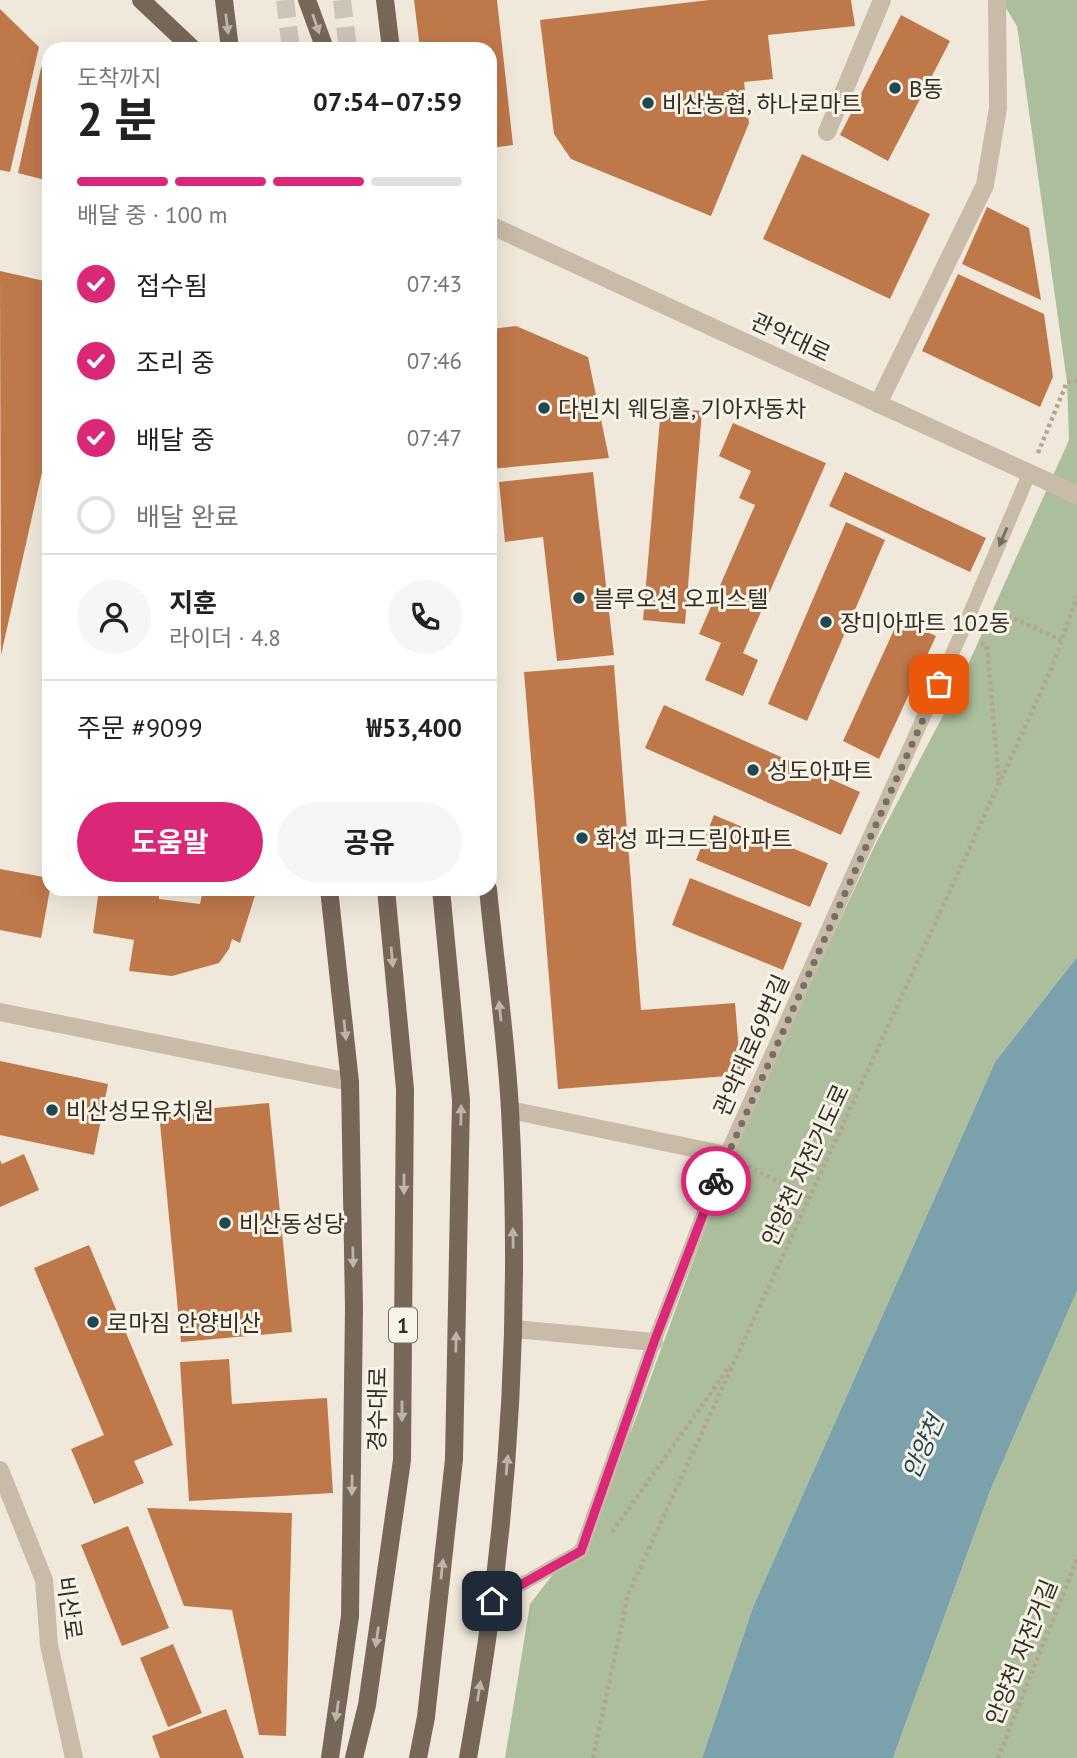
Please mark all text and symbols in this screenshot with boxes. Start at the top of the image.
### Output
one-way arrow [221,14,232,36]
one-way arrow [311,14,322,35]
text: 도착까지 [77,63,162,92]
place label: B동 [909,74,944,103]
marker: B동 [887,80,903,96]
text: 07:54–07:59 [313,85,462,118]
text: 2 분 [77,89,157,149]
place label: 비산농협, 하나로마트 [662,89,862,118]
marker: 비산농협, 하나로마트 [640,95,656,111]
text: 배달 중 · 100 m [77,200,227,229]
icon: check [77,265,115,303]
text: 접수됨 [136,269,208,302]
text: 07:43 [407,269,462,298]
street label: 관악대로 [747,306,835,368]
icon: check [77,342,115,380]
text: 조리 중 [136,346,215,379]
text: 07:46 [407,346,462,375]
place label: 다빈치 웨딩홀, 기아자동차 [558,394,806,423]
marker: 다빈치 웨딩홀, 기아자동차 [536,400,552,416]
icon: check [77,419,115,457]
text: 배달 중 [136,423,215,456]
text: 07:47 [407,423,462,452]
text: 배달 완료 [136,500,239,533]
one-way arrow [997,527,1008,548]
button: person [77,580,151,654]
button: phone [388,580,462,654]
place label: 블루오션 오피스텔 [593,584,768,613]
text: 지훈 [169,586,217,619]
marker: 블루오션 오피스텔 [571,590,587,606]
place label: 장미아파트 102동 [840,608,1011,637]
marker: 장미아파트 102동 [818,614,834,630]
text: 라이더 · 4.8 [169,623,281,652]
pin [909,654,969,714]
icon: bag [920,665,958,703]
text: 주문 #9099 [77,711,203,744]
text: ₩53,400 [366,711,462,744]
place label: 성도아파트 [767,756,873,785]
marker: 성도아파트 [745,762,761,778]
button: 도움말 [77,802,263,882]
button: 공유 [277,802,462,882]
place label: 화성 파크드림아파트 [596,824,793,853]
marker: 화성 파크드림아파트 [574,830,590,846]
one-way arrow [387,946,398,968]
street label: 관악대로69번길 [707,970,795,1120]
one-way arrow [494,1000,505,1022]
one-way arrow [339,1019,350,1041]
street label: 안양천 자전거도로 [755,1079,855,1251]
place label: 비산성모유치원 [66,1096,214,1125]
marker: 비산성모유치원 [44,1102,60,1118]
one-way arrow [455,1103,466,1125]
courier [681,1146,751,1216]
icon: bike [697,1162,735,1200]
one-way arrow [398,1173,410,1195]
place label: 비산동성당 [239,1209,345,1238]
marker: 비산동성당 [217,1215,233,1231]
one-way arrow [507,1226,518,1248]
one-way arrow [348,1246,359,1268]
place label: 로마짐 안양비산 [107,1308,261,1337]
road number: 1 [389,1308,417,1342]
marker: 로마짐 안양비산 [85,1314,101,1330]
one-way arrow [451,1331,462,1353]
street label: 경수대로 [362,1366,392,1452]
one-way arrow [396,1401,408,1423]
water label: 안양천 [895,1408,952,1484]
one-way arrow [501,1454,512,1476]
one-way arrow [346,1474,357,1496]
one-way arrow [437,1558,448,1580]
pin [462,1571,522,1631]
street label: 비산로 [51,1575,89,1641]
street label: 안양천 자전거길 [979,1575,1063,1729]
icon: home [473,1582,511,1620]
one-way arrow [371,1626,382,1648]
one-way arrow [474,1680,485,1702]
one-way arrow [331,1700,342,1722]

